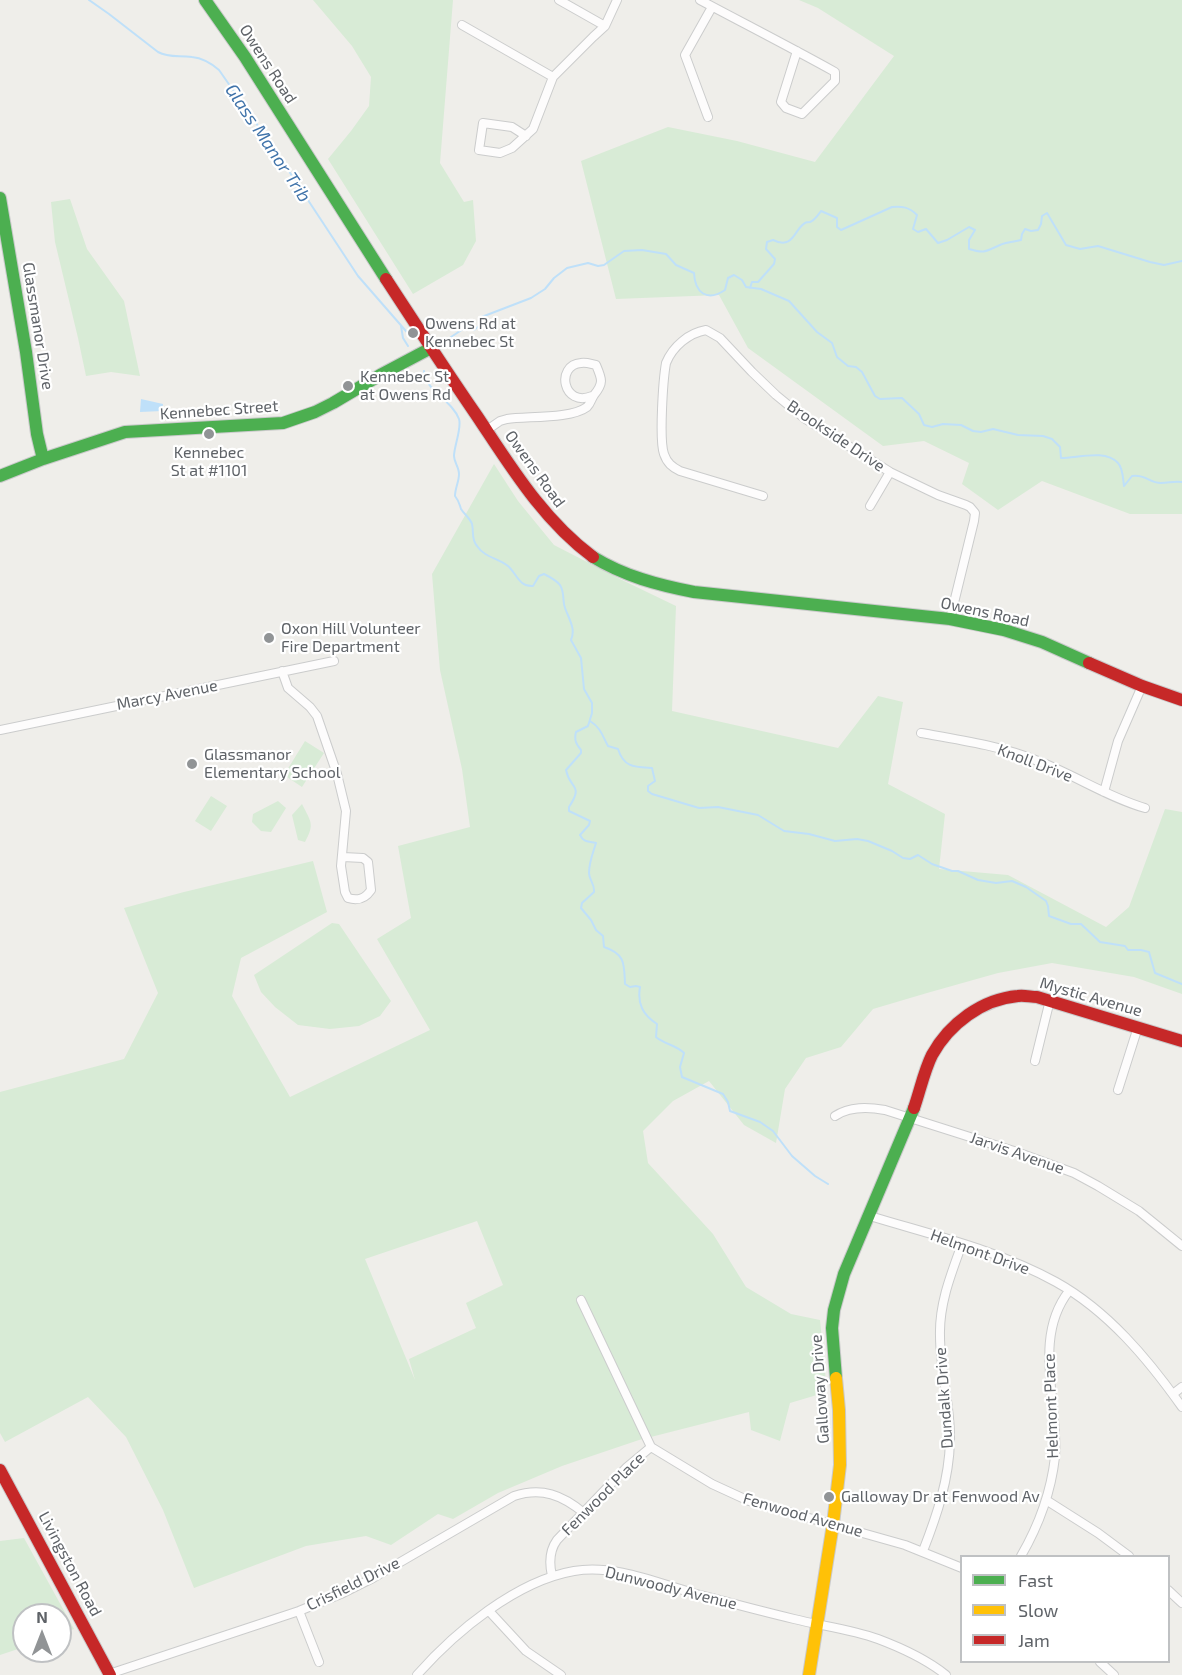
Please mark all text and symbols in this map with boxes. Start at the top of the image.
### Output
street label: Owens Road [235,21,301,107]
water label: Glass Manor Trib [221,80,315,206]
street label: Glassmanor Drive [18,261,58,391]
place label: Owens Rd at Kennebec St [425,314,516,352]
marker: Owens Rd at Kennebec St [406,326,420,340]
place label: Kennebec St at Owens Rd [360,367,451,405]
marker: Kennebec St at Owens Rd [341,379,355,393]
street label: Kennebec Street [159,396,279,424]
street label: Brookside Drive [783,396,889,476]
marker: Kennebec St at #1101 [202,427,216,441]
street label: Owens Road [501,427,569,511]
place label: Kennebec St at #1101 [171,443,247,481]
street label: Owens Road [939,593,1031,631]
place label: Oxon Hill Volunteer Fire Department [281,619,421,657]
marker: Oxon Hill Volunteer Fire Department [262,631,276,645]
street label: Marcy Avenue [115,676,219,714]
street label: Knoll Drive [995,740,1075,786]
place label: Glassmanor Elementary School [204,745,341,783]
marker: Glassmanor Elementary School [185,757,199,771]
street label: Mystic Avenue [1038,973,1144,1021]
street label: Jarvis Avenue [967,1128,1067,1178]
street label: Helmont Drive [928,1225,1032,1279]
street label: Galloway Drive [807,1334,833,1444]
street label: Dundalk Drive [931,1347,957,1449]
street label: Helmont Place [1040,1353,1062,1459]
street label: Fenwood Place [557,1448,649,1540]
place label: Galloway Dr at Fenwood Av [841,1487,1040,1507]
street label: Fenwood Avenue [741,1489,865,1541]
marker: Galloway Dr at Fenwood Av [822,1490,836,1504]
street label: Livingston Road [34,1508,106,1620]
street label: Crisfield Drive [303,1553,403,1615]
legend [960,1555,1170,1663]
street label: Dunwoody Avenue [603,1562,739,1614]
text: Fast [1018,1569,1053,1591]
text: Slow [1018,1599,1058,1621]
north arrow [12,1603,72,1663]
text: N [36,1607,48,1626]
text: Jam [1018,1629,1050,1651]

